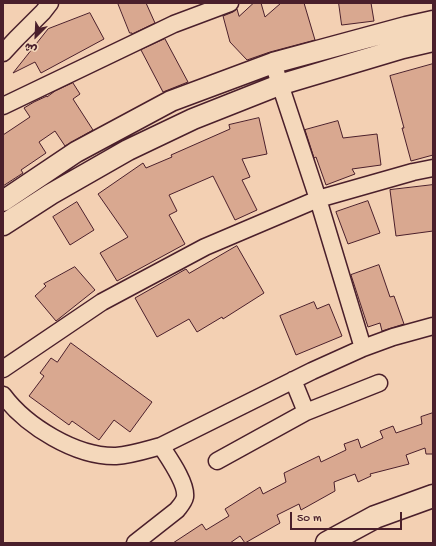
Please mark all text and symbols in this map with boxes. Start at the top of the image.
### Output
north arrow [16,16,56,56]
text: ش [23,39,39,55]
scale bar [292,504,404,530]
text: 50 m [297,512,322,526]

